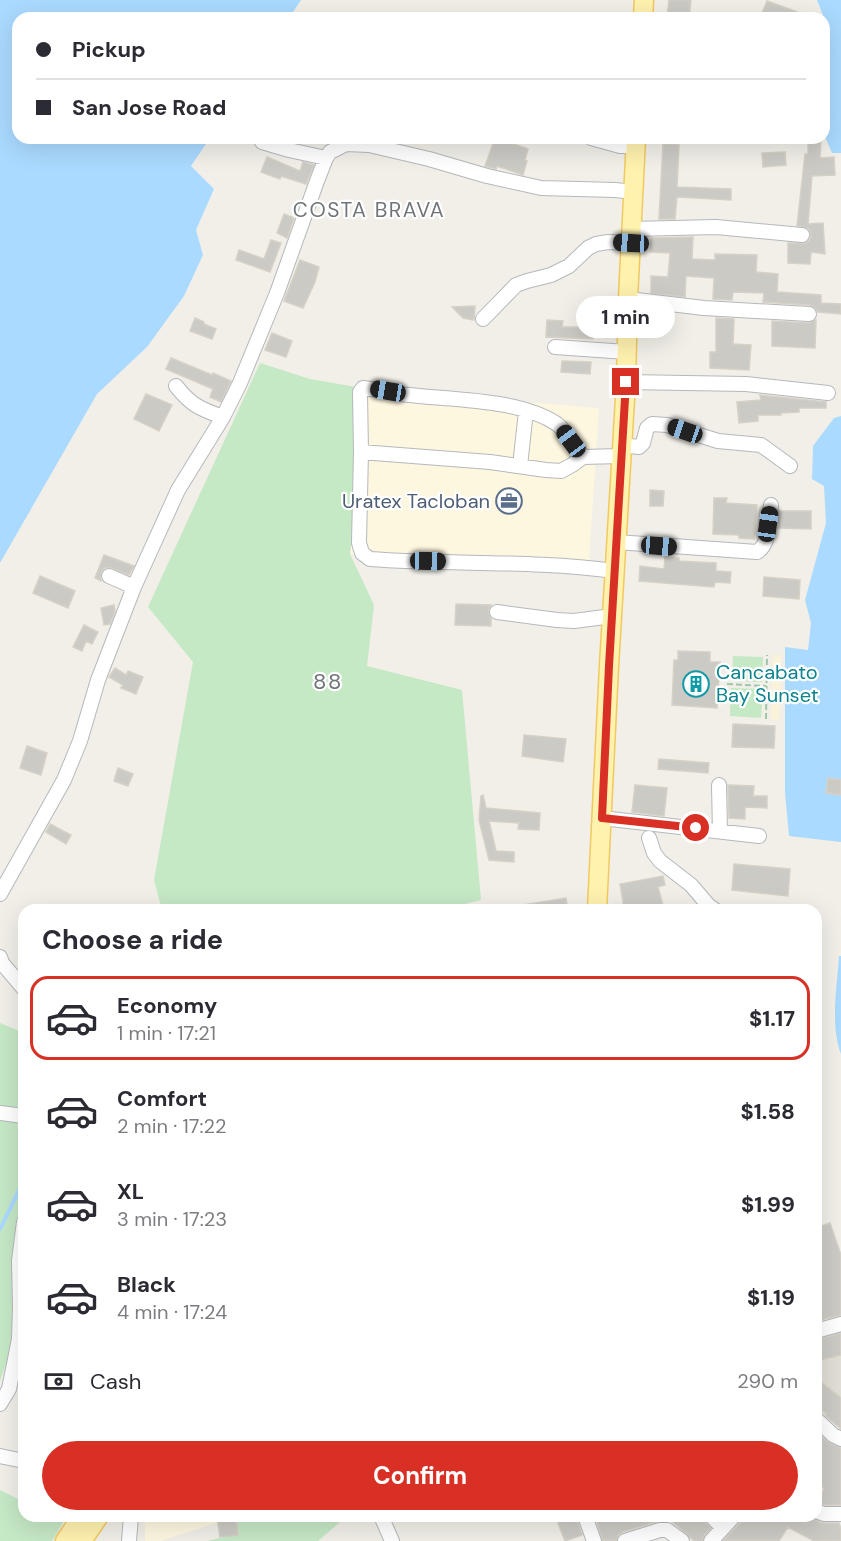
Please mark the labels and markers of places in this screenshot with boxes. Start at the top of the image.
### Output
office icon: Uratex Tacloban [494,486,524,516]
place label: Uratex Tacloban [342,488,490,514]
place label: Cancabato Bay Sunset [716,659,819,708]
building icon: Cancabato Bay Sunset [681,669,711,699]

